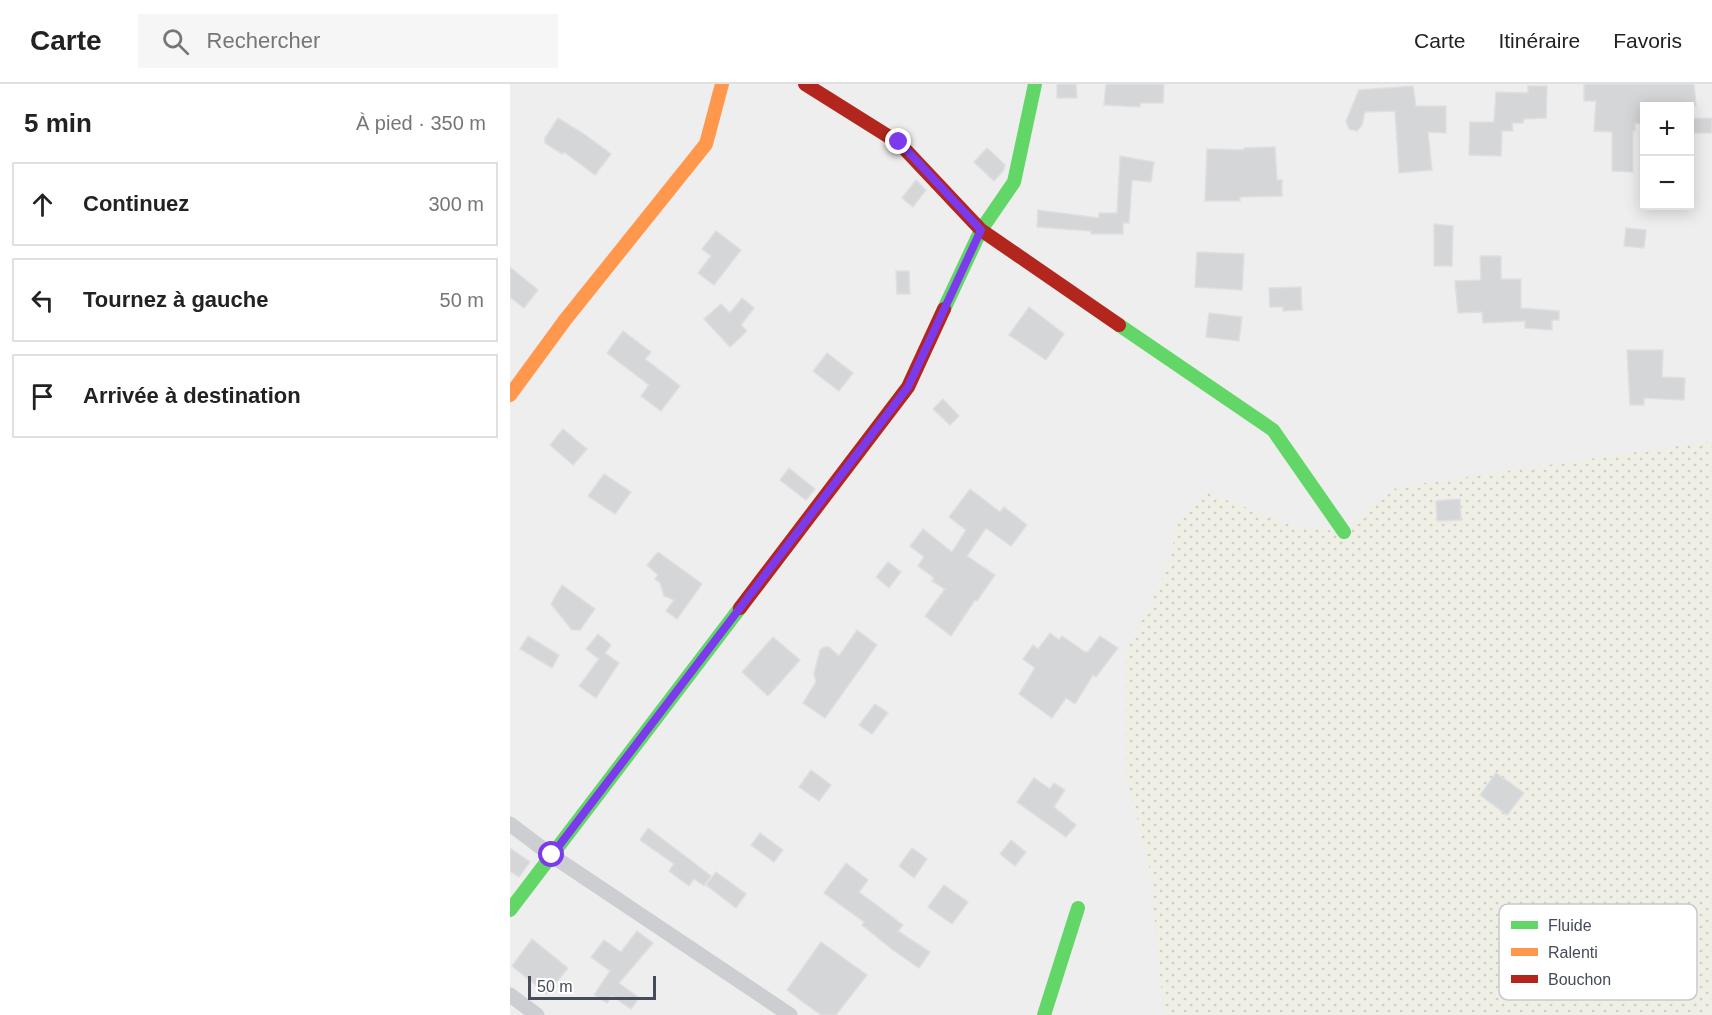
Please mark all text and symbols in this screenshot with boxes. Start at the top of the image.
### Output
search box [138,14,558,68]
text: Carte [30,25,102,56]
icon: search [159,25,192,58]
text: Rechercher [207,28,320,53]
text: Carte [1414,29,1465,52]
text: Itinéraire [1498,29,1580,52]
text: Favoris [1613,29,1682,52]
map controls [1640,102,1694,210]
button: + [1640,102,1694,156]
text: 5 min [24,108,92,138]
text: À pied · 350 m [356,112,486,134]
route end [885,128,911,154]
button: − [1640,156,1694,210]
icon: ahead [26,188,59,221]
text: Continuez [83,191,189,216]
text: 300 m [428,193,484,215]
icon: left [26,284,59,317]
text: Tournez à gauche [83,287,268,312]
text: 50 m [440,289,484,311]
icon: arrive [26,380,59,413]
text: Arrivée à destination [83,383,301,408]
route start [538,841,564,867]
legend [1499,904,1697,1000]
text: Fluide [1548,917,1592,934]
text: Ralenti [1548,944,1598,961]
text: Bouchon [1548,971,1611,988]
scale bar [528,973,656,1000]
text: 50 m [537,978,573,995]

